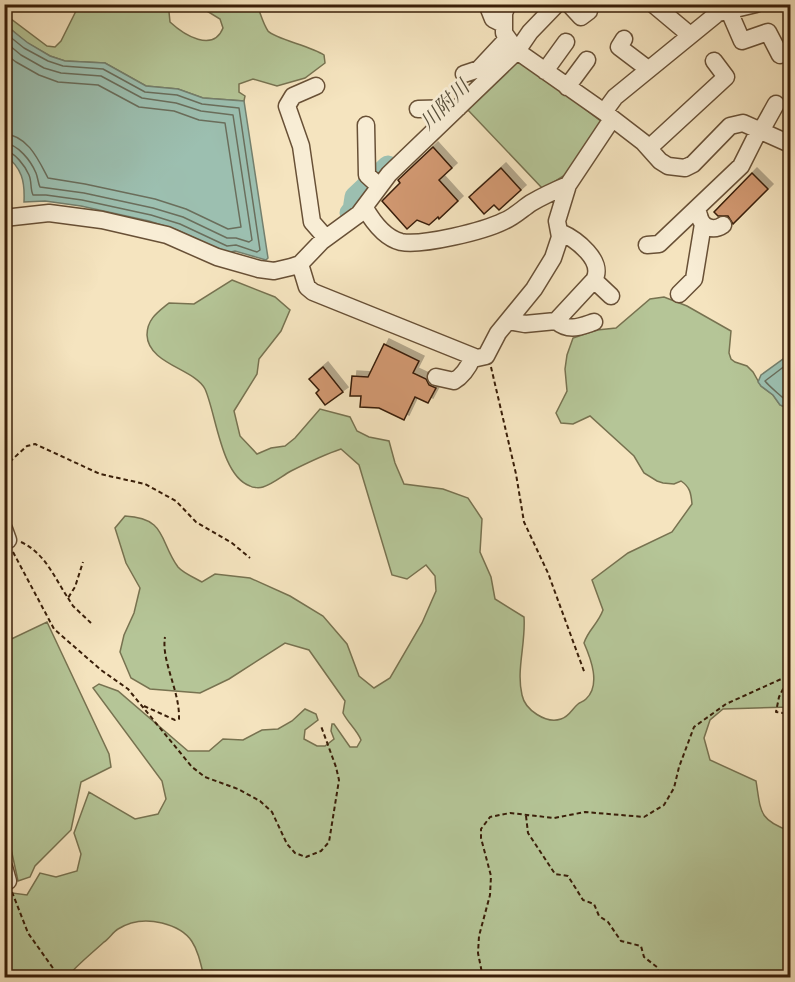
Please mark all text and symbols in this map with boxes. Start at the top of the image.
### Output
water label: 川附川 [415,73,479,137]

